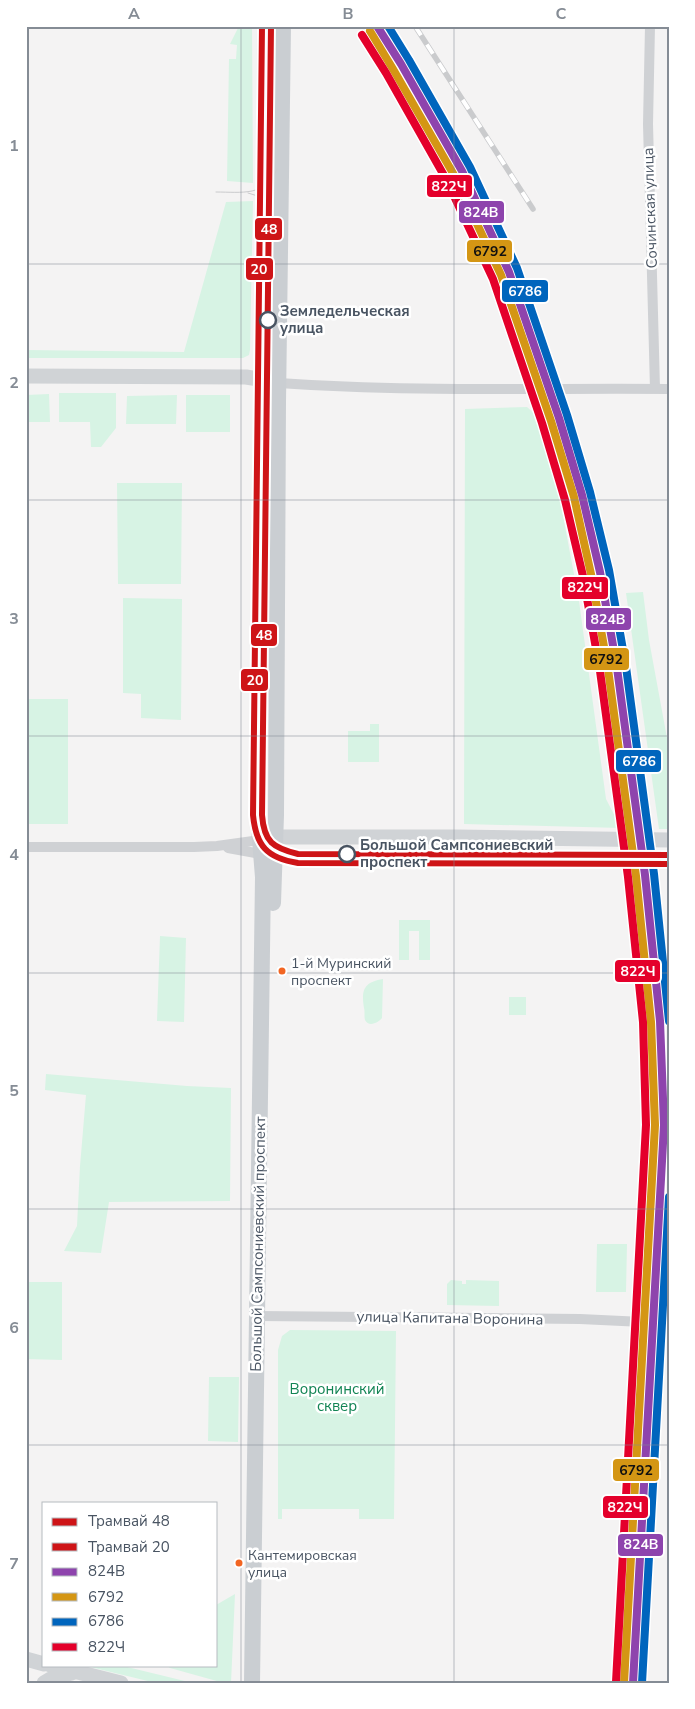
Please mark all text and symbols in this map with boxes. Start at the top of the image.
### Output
text: A [128,3,140,25]
text: B [342,3,354,25]
text: C [556,3,567,25]
text: 1 [9,135,19,157]
street label: Сочинская улица [638,147,662,269]
line badge: 822Ч [426,174,473,198]
text: 822Ч [432,177,466,196]
line badge: 824В [458,200,505,224]
text: 824В [464,203,498,222]
line badge: 48 [254,217,283,241]
text: 48 [261,220,277,239]
line badge: 6792 [466,239,513,263]
text: 6792 [473,242,507,261]
line badge: 20 [245,257,274,281]
text: 20 [251,260,267,279]
line badge: 6786 [501,279,549,303]
text: 6786 [508,282,542,301]
place label: Земледельческая улица [280,301,410,338]
marker: Земледельческая улица [259,311,277,329]
text: 2 [9,372,19,394]
line badge: 822Ч [561,576,609,600]
text: 822Ч [568,578,602,597]
line badge: 824В [585,607,632,631]
text: 3 [9,608,19,630]
text: 824В [591,610,625,629]
line badge: 48 [250,623,278,647]
text: 48 [256,626,272,645]
line badge: 6792 [583,647,630,671]
text: 6792 [589,650,623,669]
line badge: 20 [240,668,269,692]
text: 20 [247,671,263,690]
line badge: 6786 [615,749,662,773]
text: 6786 [622,752,656,771]
place label: Большой Сампсониевский проспект [360,835,553,872]
text: 4 [9,844,19,866]
marker: Большой Сампсониевский проспект [338,845,356,863]
place label: 1-й Муринский проспект [291,954,391,990]
line badge: 822Ч [614,959,661,983]
text: 822Ч [621,962,655,981]
marker: 1-й Муринский проспект [277,966,287,976]
text: 5 [9,1080,19,1102]
street label: Большой Сампсониевский проспект [246,1116,270,1372]
street label: улица Капитана Воронина [356,1306,544,1330]
text: 6 [9,1317,19,1339]
park label: Воронинский сквер [290,1379,384,1416]
line badge: 6792 [612,1458,660,1482]
text: 6792 [619,1461,653,1480]
line badge: 822Ч [602,1495,649,1519]
text: 822Ч [608,1498,642,1517]
legend [42,1502,218,1666]
text: Трамвай 48 [88,1511,170,1531]
line badge: 824В [617,1533,664,1557]
text: 824В [624,1535,658,1554]
text: Трамвай 20 [88,1537,170,1557]
place label: Кантемировская улица [248,1546,357,1582]
text: 7 [9,1553,19,1575]
marker: Кантемировская улица [234,1558,244,1568]
text: 824В [88,1561,125,1581]
text: 6792 [88,1587,124,1607]
text: 6786 [88,1611,124,1631]
text: 822Ч [88,1637,125,1657]

